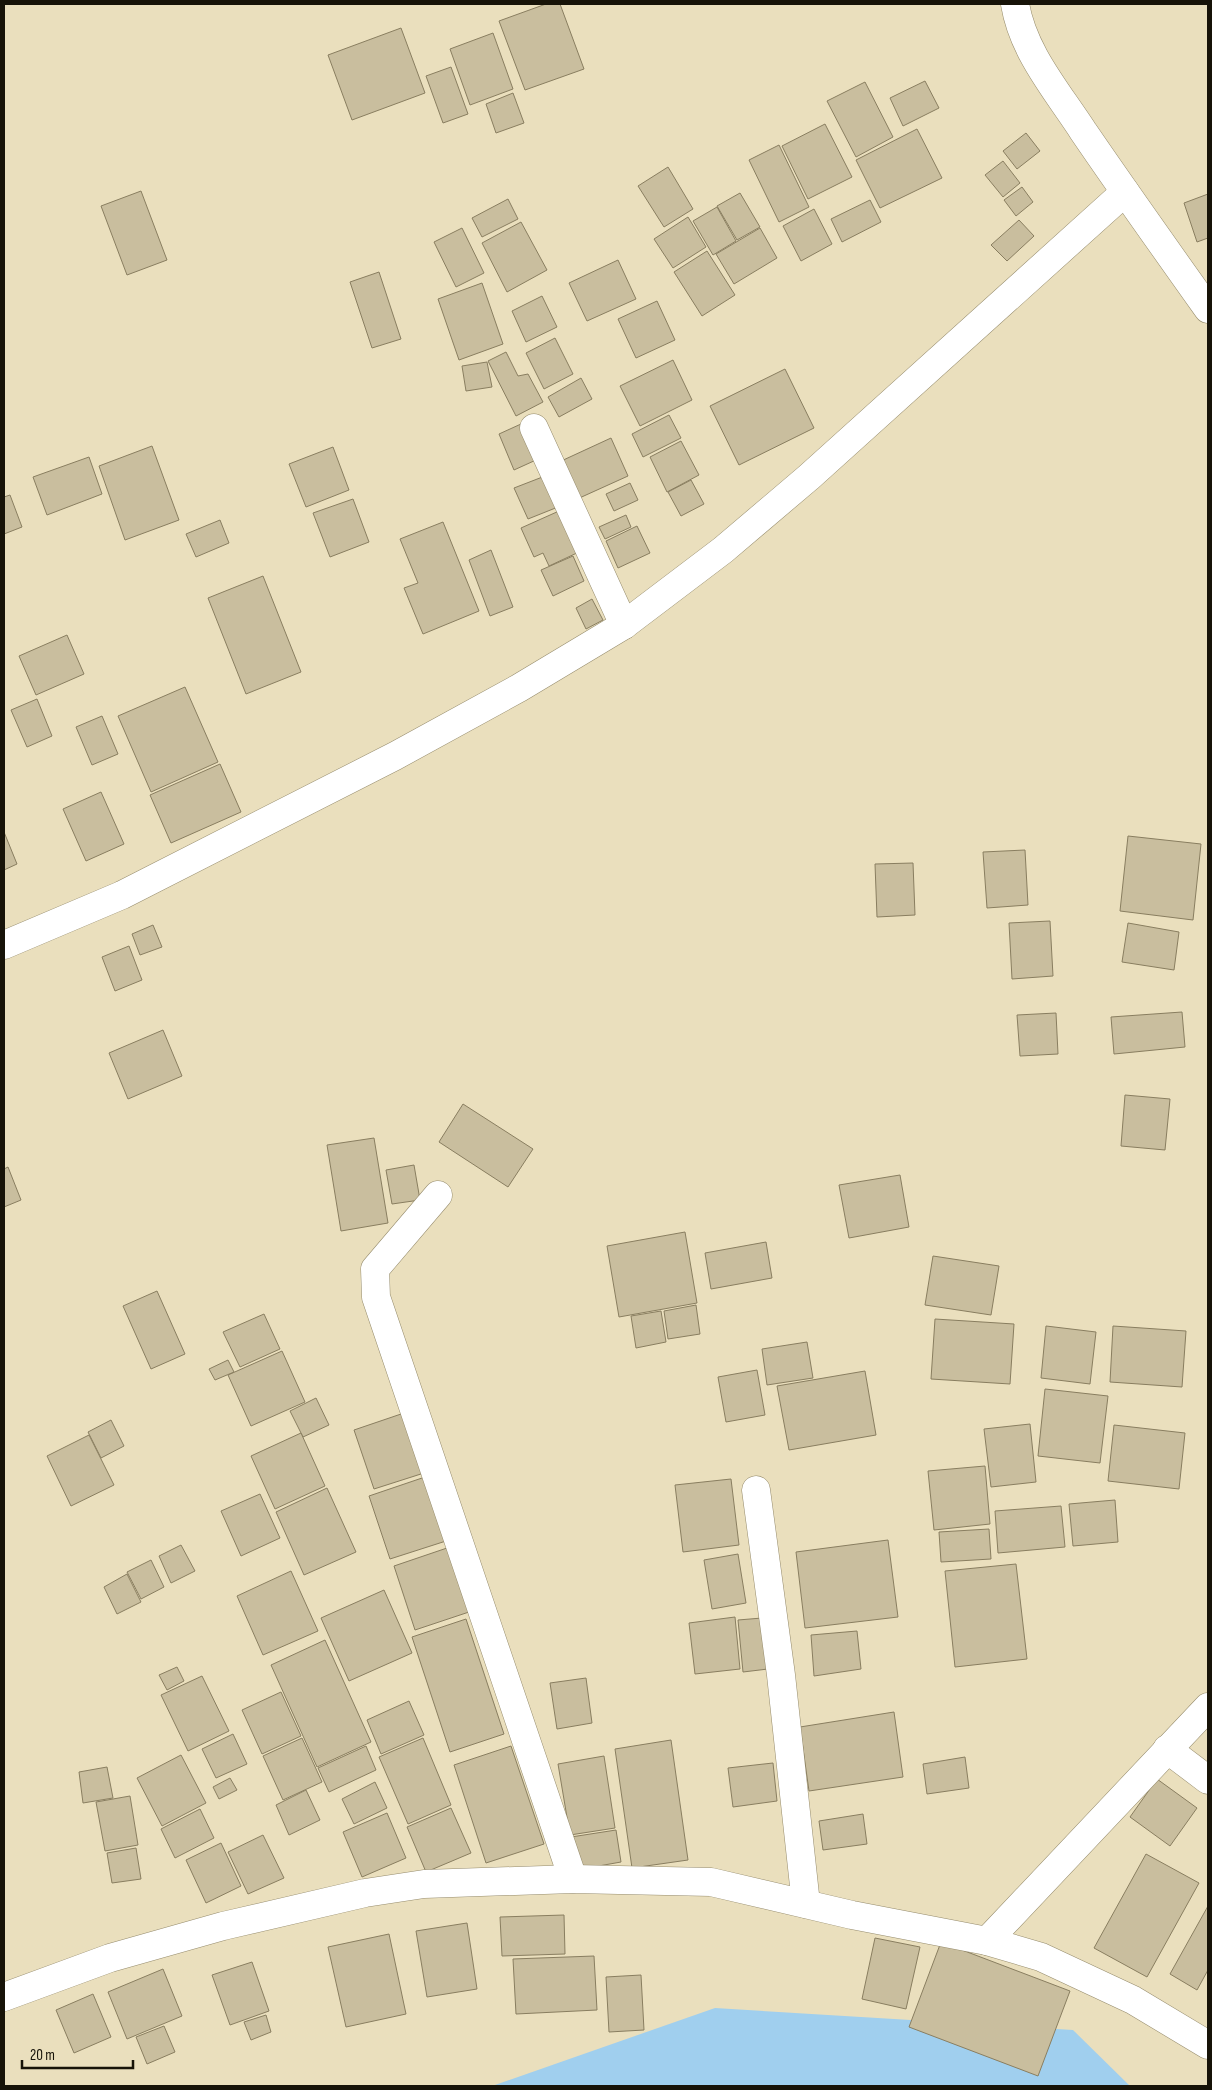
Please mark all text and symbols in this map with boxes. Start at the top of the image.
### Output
scale bar [22,2038,134,2070]
text: 20 m [30,2046,55,2065]

